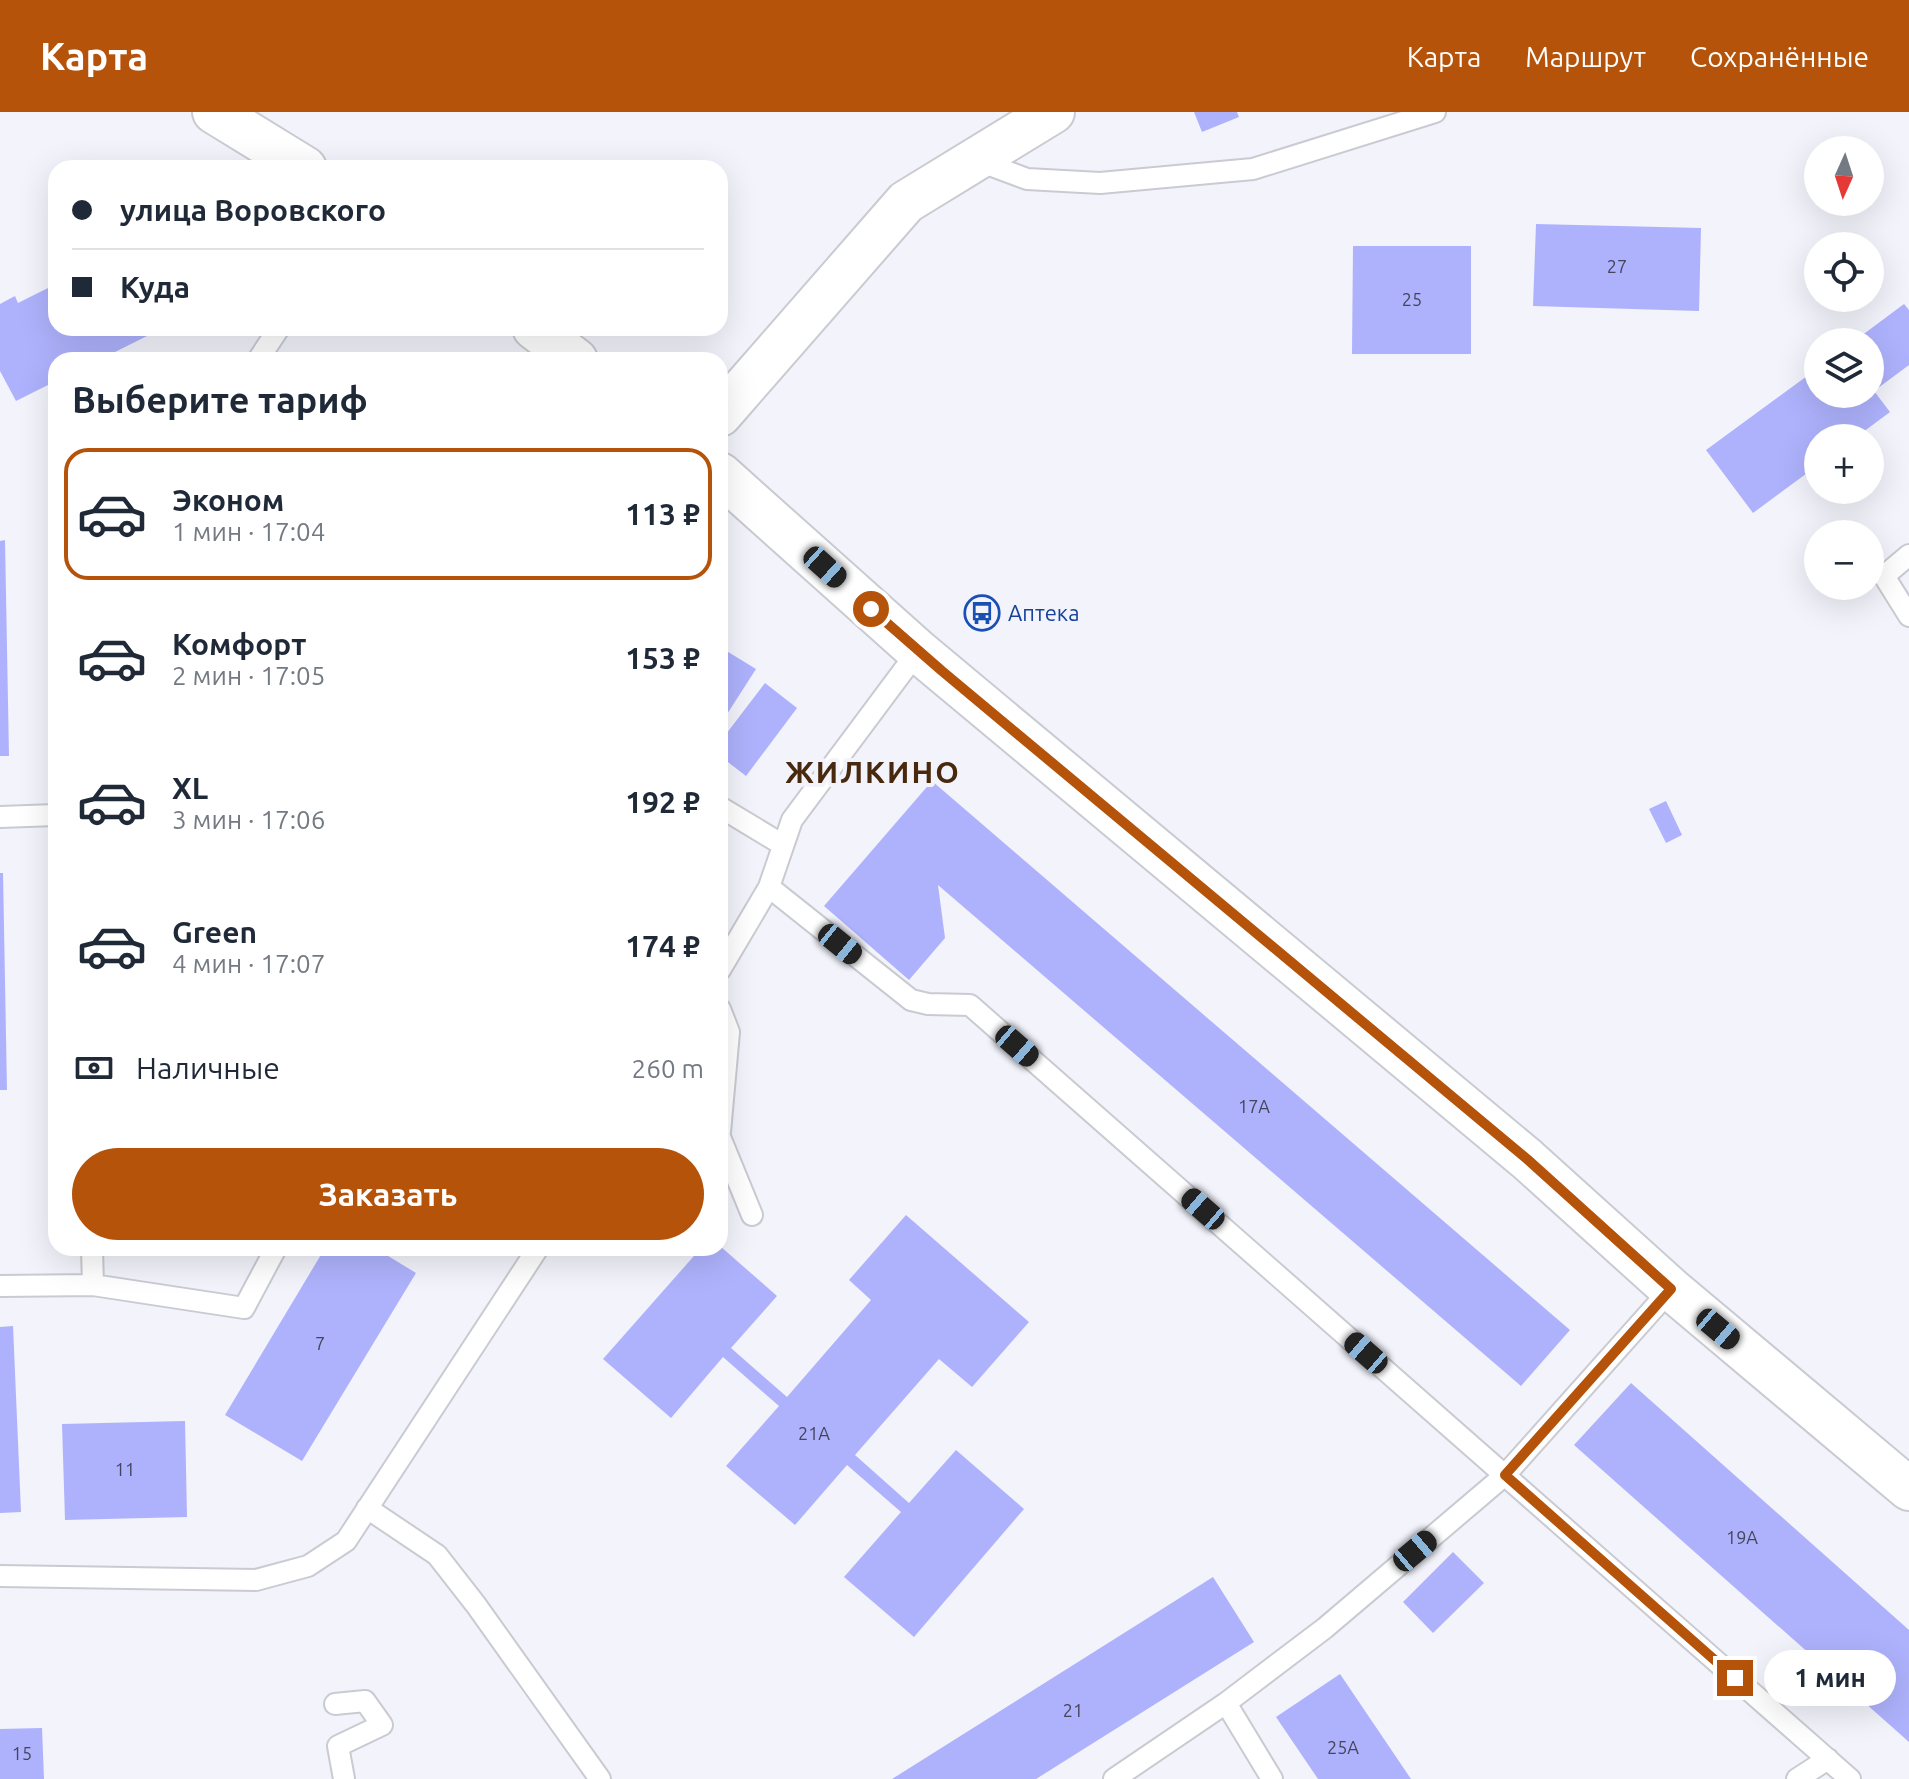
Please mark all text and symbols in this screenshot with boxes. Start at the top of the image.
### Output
text: Карта [40,35,148,77]
text: Карта [1407,41,1481,72]
text: Маршрут [1525,41,1646,72]
text: Сохранённые [1690,41,1869,72]
north arrow [1804,136,1884,216]
map controls [1804,136,1884,600]
text: улица Воровского [120,193,386,227]
button: locate [1804,232,1884,312]
house number: 27 [1607,256,1627,276]
text: Куда [120,270,190,304]
house number: 25 [1402,289,1422,309]
button: layers [1804,328,1884,408]
text: Выберите тариф [72,379,368,420]
button: + [1804,424,1884,504]
icon: car [76,478,148,550]
text: Эконом [172,483,284,517]
text: 113 ₽ [625,497,700,531]
text: 1 мин · 17:04 [172,517,325,546]
button: − [1804,520,1884,600]
car [799,542,851,592]
route start [853,591,889,627]
bus stop icon: Аптека [963,594,1001,632]
place label: Аптека [1008,600,1079,625]
icon: car [76,622,148,694]
text: Комфорт [172,627,306,661]
text: 153 ₽ [625,641,700,675]
text: 2 мин · 17:05 [172,661,325,690]
district label: ЖИЛКИНО [785,755,961,789]
icon: car [76,766,148,838]
text: XL [172,771,208,805]
text: 192 ₽ [625,785,700,819]
text: 3 мин · 17:06 [172,805,325,834]
icon: car [76,910,148,982]
text: Green [172,915,257,949]
car [814,920,866,968]
text: 174 ₽ [625,929,700,963]
text: 4 мин · 17:07 [172,949,325,978]
car [991,1021,1043,1071]
icon: cash [72,1046,116,1090]
text: Наличные [136,1051,280,1085]
text: 260 m [632,1054,704,1083]
house number: 17А [1238,1096,1270,1116]
button: Заказать [72,1148,704,1240]
car [1177,1184,1229,1234]
car [1692,1304,1744,1354]
car [1340,1328,1392,1378]
house number: 7 [315,1333,325,1353]
house number: 21А [798,1423,830,1443]
house number: 11 [115,1459,135,1479]
car [1389,1526,1441,1576]
house number: 19А [1726,1527,1758,1547]
callout: 1 мин [1763,1650,1895,1706]
route end [1717,1660,1753,1696]
text: 1 мин [1794,1663,1866,1692]
house number: 21 [1063,1700,1083,1720]
house number: 25А [1327,1737,1359,1757]
house number: 15 [12,1743,32,1763]

